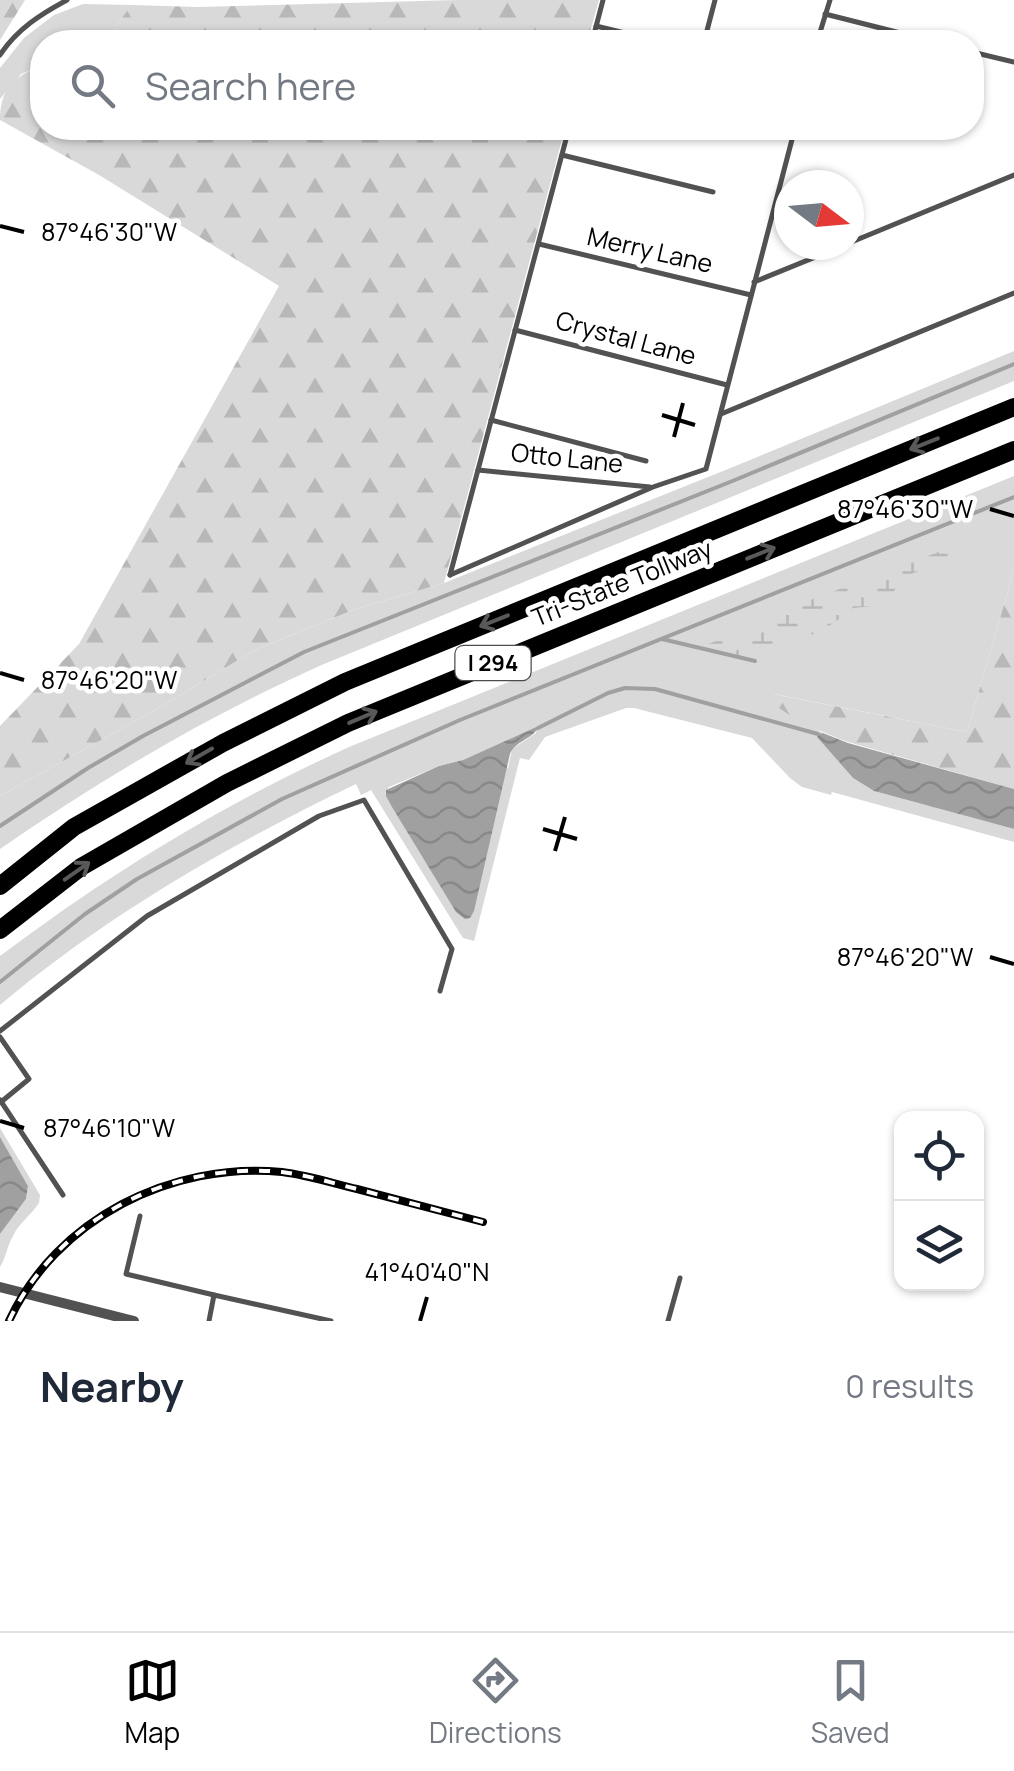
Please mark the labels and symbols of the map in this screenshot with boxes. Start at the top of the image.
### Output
north arrow [774,170,864,260]
text: 87°46'30"W [41,214,177,249]
street label: Merry Lane [584,218,716,281]
street label: Crystal Lane [552,302,700,373]
street label: Otto Lane [509,434,625,481]
one-way arrow [909,436,939,454]
text: 87°46'30"W [837,491,973,526]
street label: Tri-State Tollway [526,530,717,635]
one-way arrow [745,543,776,561]
one-way arrow [479,613,510,631]
road number: I 294 [456,646,530,680]
text: 87°46'20"W [41,662,177,697]
one-way arrow [347,707,378,725]
one-way arrow [185,747,214,767]
one-way arrow [63,861,91,882]
text: 87°46'20"W [837,939,973,974]
text: 87°46'10"W [43,1110,175,1145]
text: 41°40'40"N [365,1254,489,1289]

